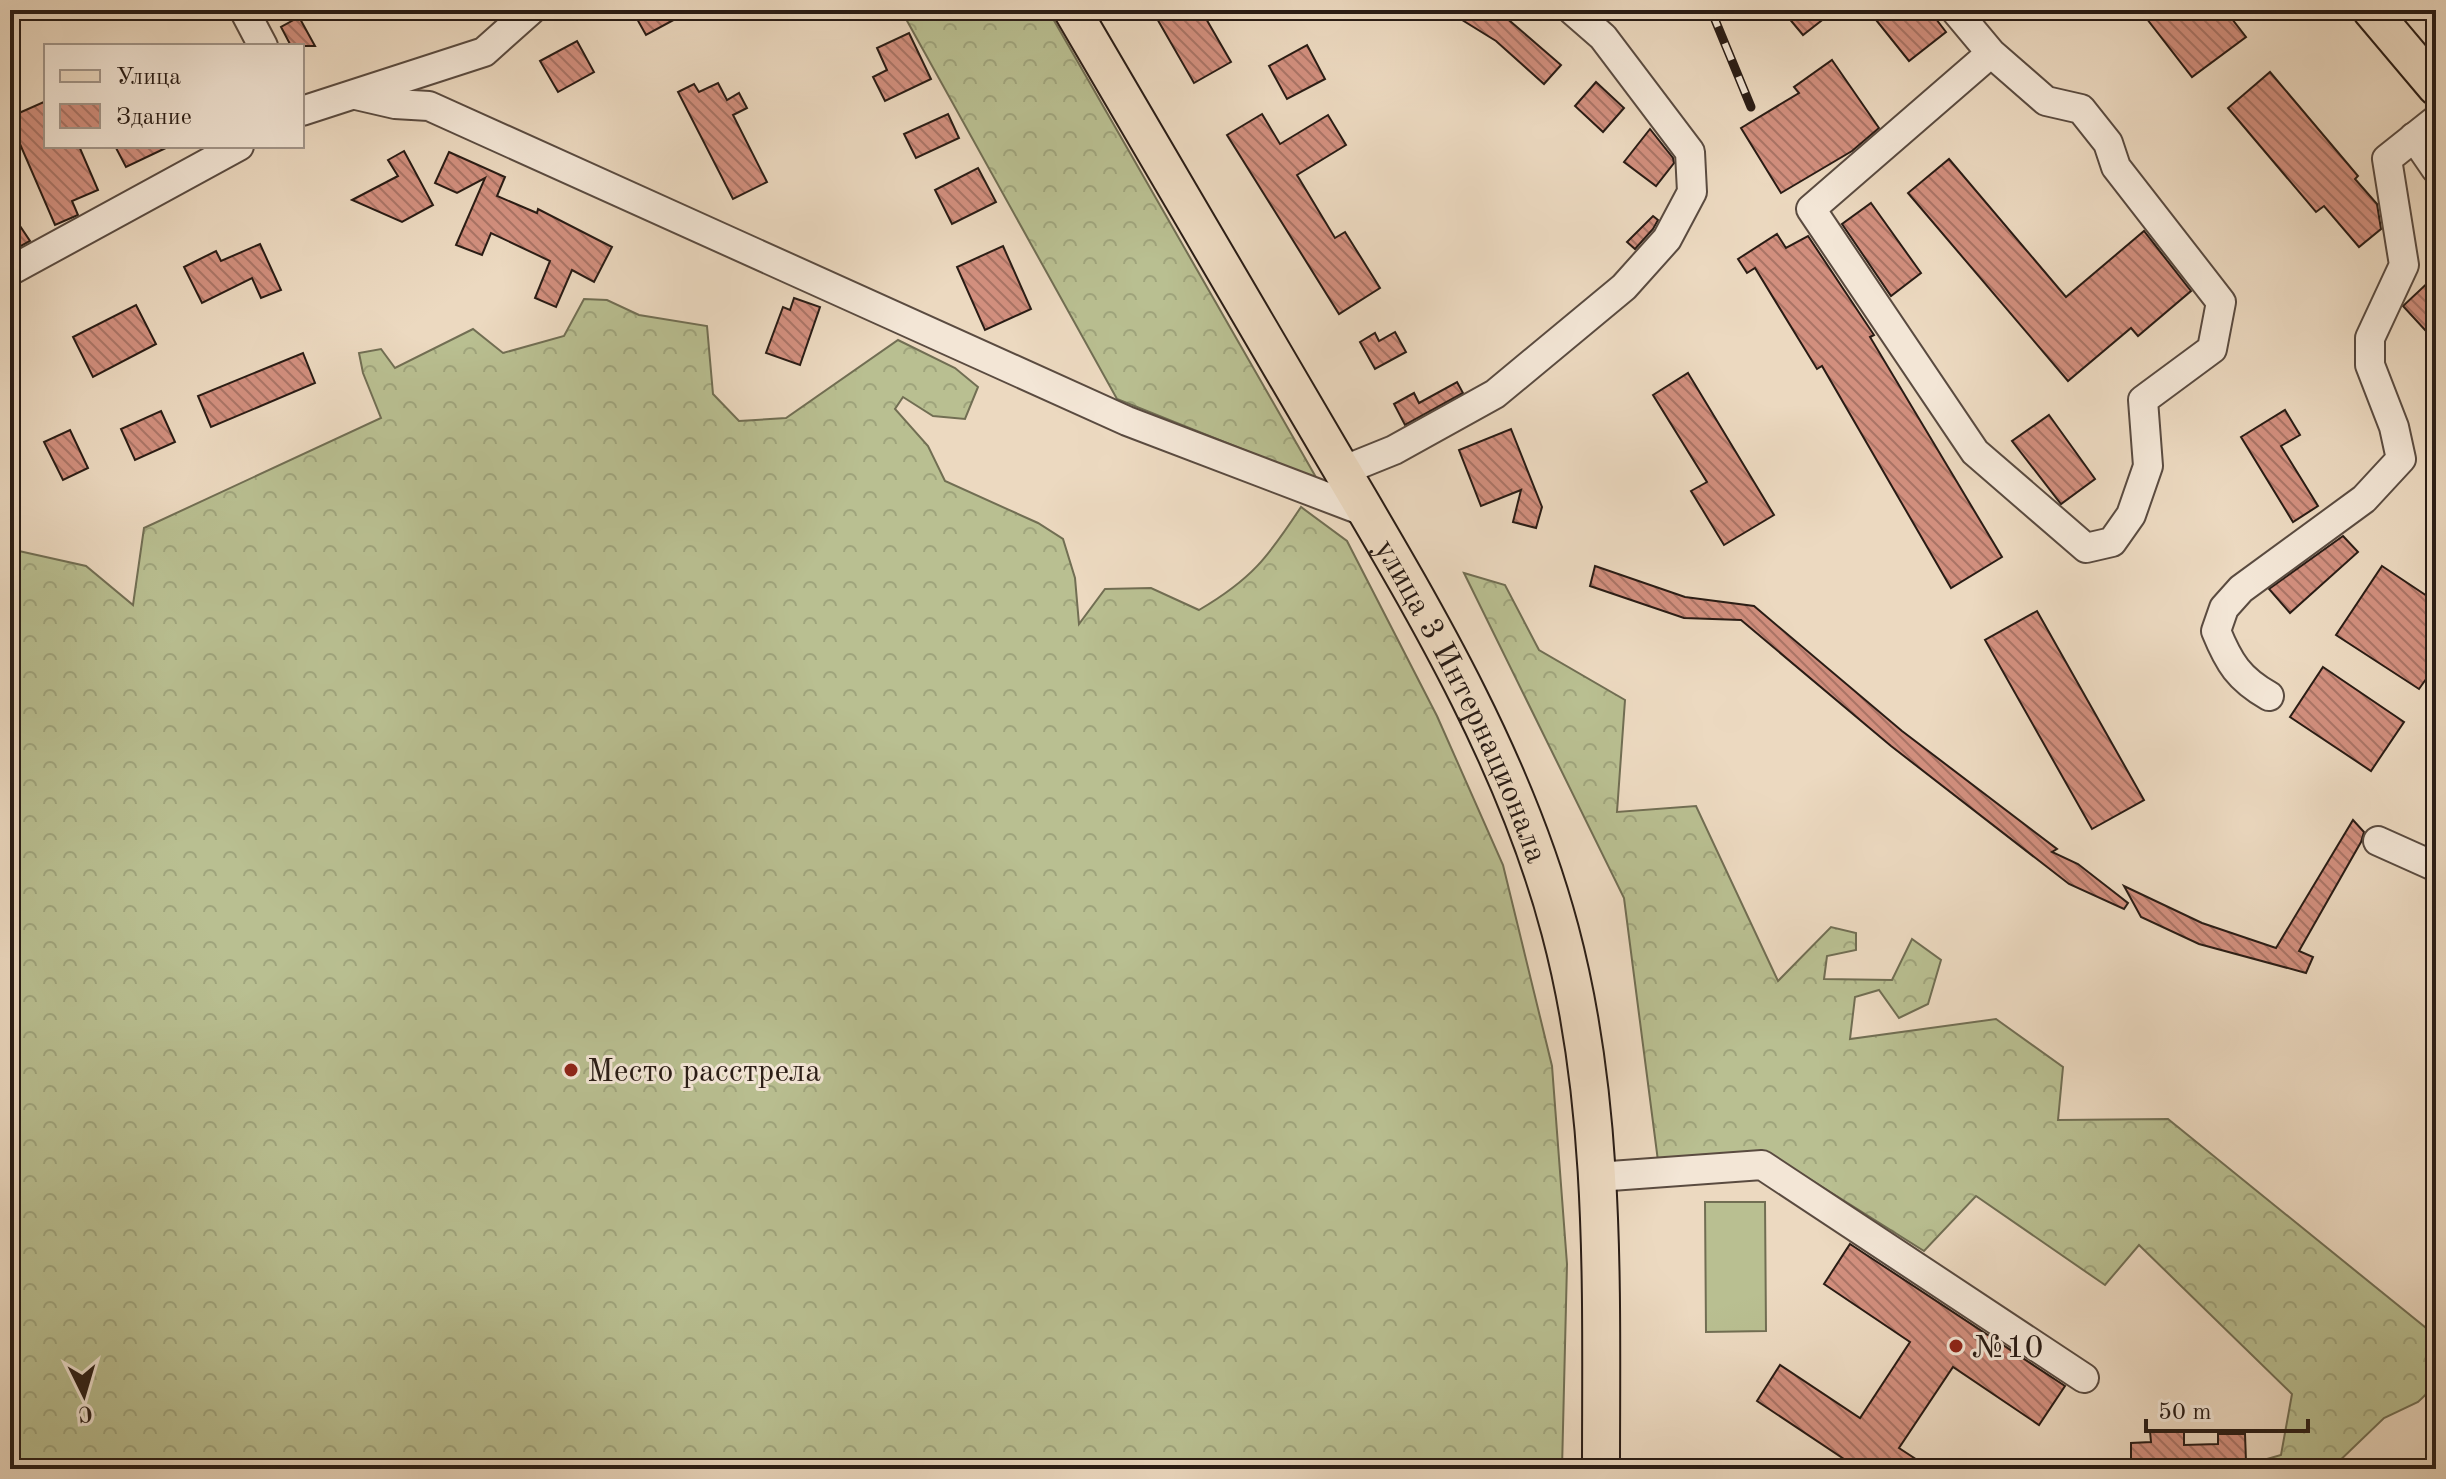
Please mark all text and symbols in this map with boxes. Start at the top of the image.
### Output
legend [44,44,304,148]
text: Улица [116,66,181,90]
text: Здание [116,106,192,130]
street label: улица 3 Интернационала [1367,535,1551,868]
place label: Место расстрела [587,1057,821,1089]
marker: Место расстрела [562,1061,580,1079]
place label: №10 [1972,1333,2043,1365]
marker: №10 [1947,1337,1965,1355]
north arrow [44,1355,124,1435]
scale bar [2146,1383,2308,1433]
text: С [77,1401,94,1425]
text: 50 m [2158,1401,2212,1425]

